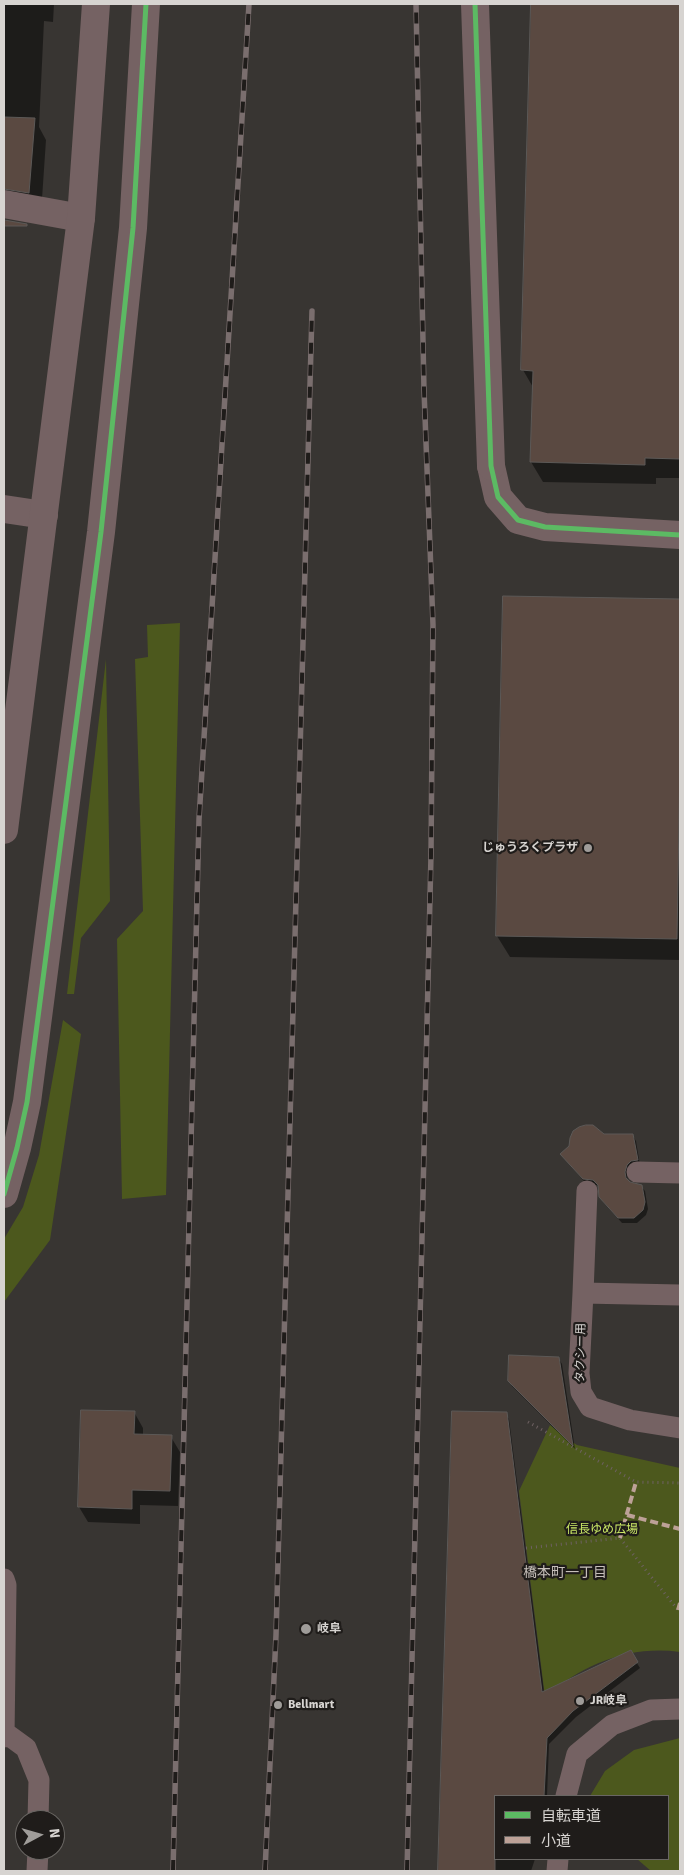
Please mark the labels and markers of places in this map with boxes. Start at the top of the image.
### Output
place label: じゅうろくプラザ [482,841,578,855]
marker: じゅうろくプラザ [582,842,594,854]
marker: 岐阜 [299,1622,313,1636]
place label: 岐阜 [317,1622,341,1636]
place label: JR岐阜 [590,1694,627,1708]
marker: JR岐阜 [574,1695,586,1707]
place label: Bellmart [288,1698,334,1712]
marker: Bellmart [272,1699,284,1711]

